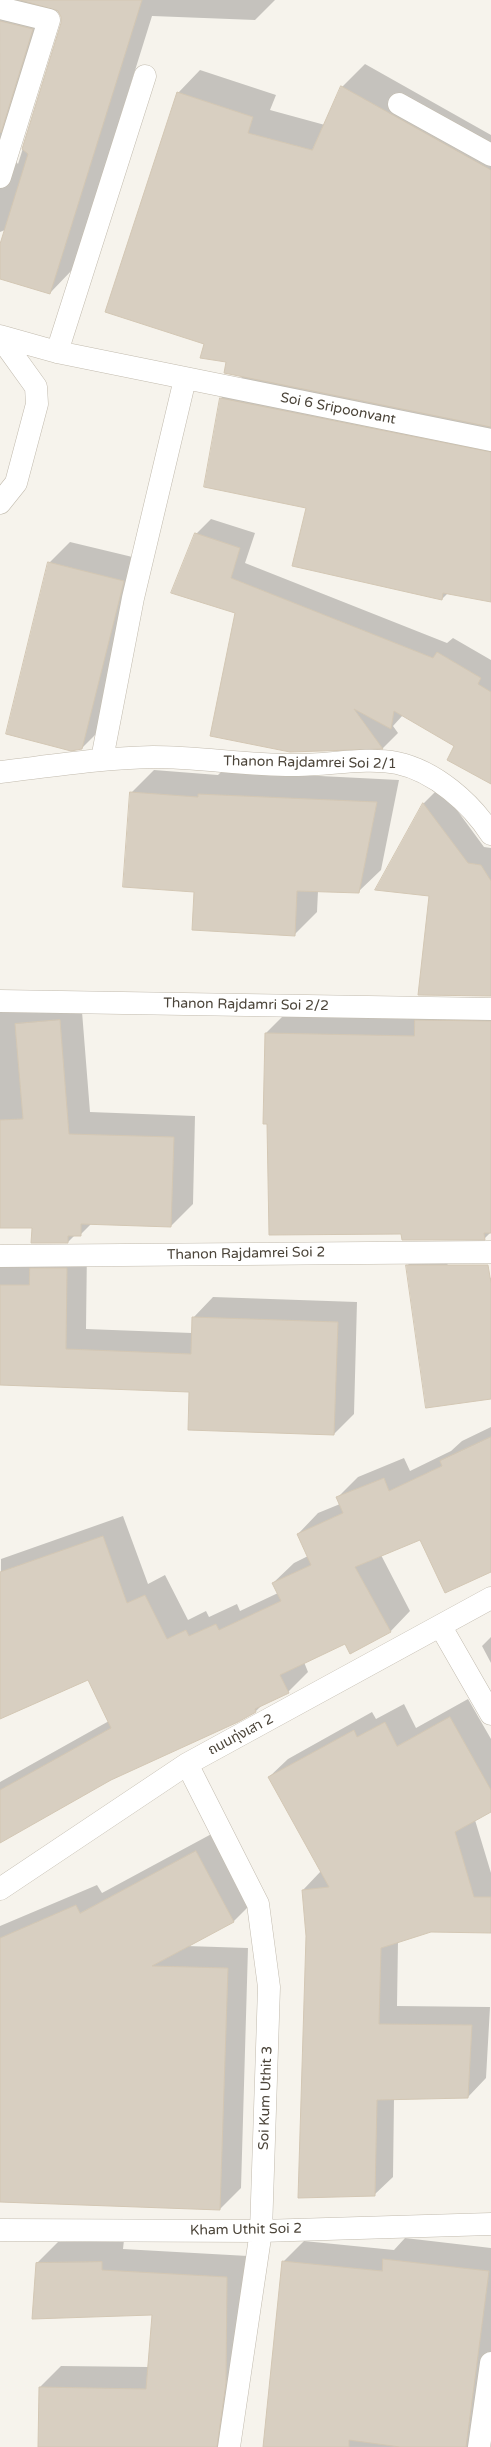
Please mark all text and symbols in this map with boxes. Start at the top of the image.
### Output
street label: Soi 6 Sripoonvant [279,390,397,428]
street label: Thanon Rajdamrei Soi 2/1 [223,753,397,773]
street label: Thanon Rajdamri Soi 2/2 [163,995,329,1015]
street label: Thanon Rajdamrei Soi 2 [167,1244,325,1264]
street label: ถนนทุ่งเสา 2 [205,1711,277,1759]
street label: Soi Kum Uthit 3 [256,2046,276,2150]
street label: Kham Uthit Soi 2 [190,2221,302,2239]

